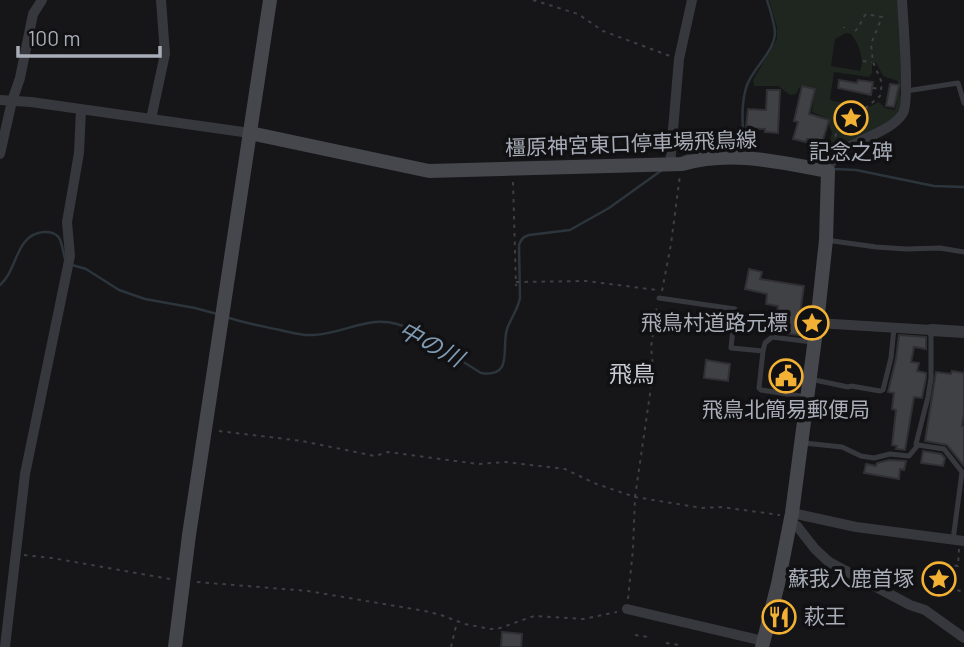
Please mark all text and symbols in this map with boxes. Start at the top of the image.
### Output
scale bar [18,14,159,58]
text: 100 m [28,25,81,50]
place icon: 記念之碑 [832,99,870,137]
street label: 橿原神宮東口停車場飛鳥線 [505,126,757,159]
place label: 記念之碑 [809,138,893,163]
place icon: 飛鳥村道路元標 [793,304,831,342]
place label: 飛鳥村道路元標 [641,309,788,334]
water label: 中の川 [394,315,471,373]
public building icon: 飛鳥北簡易郵便局 [767,357,805,395]
district label: 飛鳥 [609,359,655,387]
place label: 飛鳥北簡易郵便局 [702,396,870,421]
place icon: 蘇我入鹿首塚 [920,560,958,598]
place label: 蘇我入鹿首塚 [788,565,914,590]
restaurant icon: 萩王 [760,598,798,636]
place label: 萩王 [804,603,846,628]

